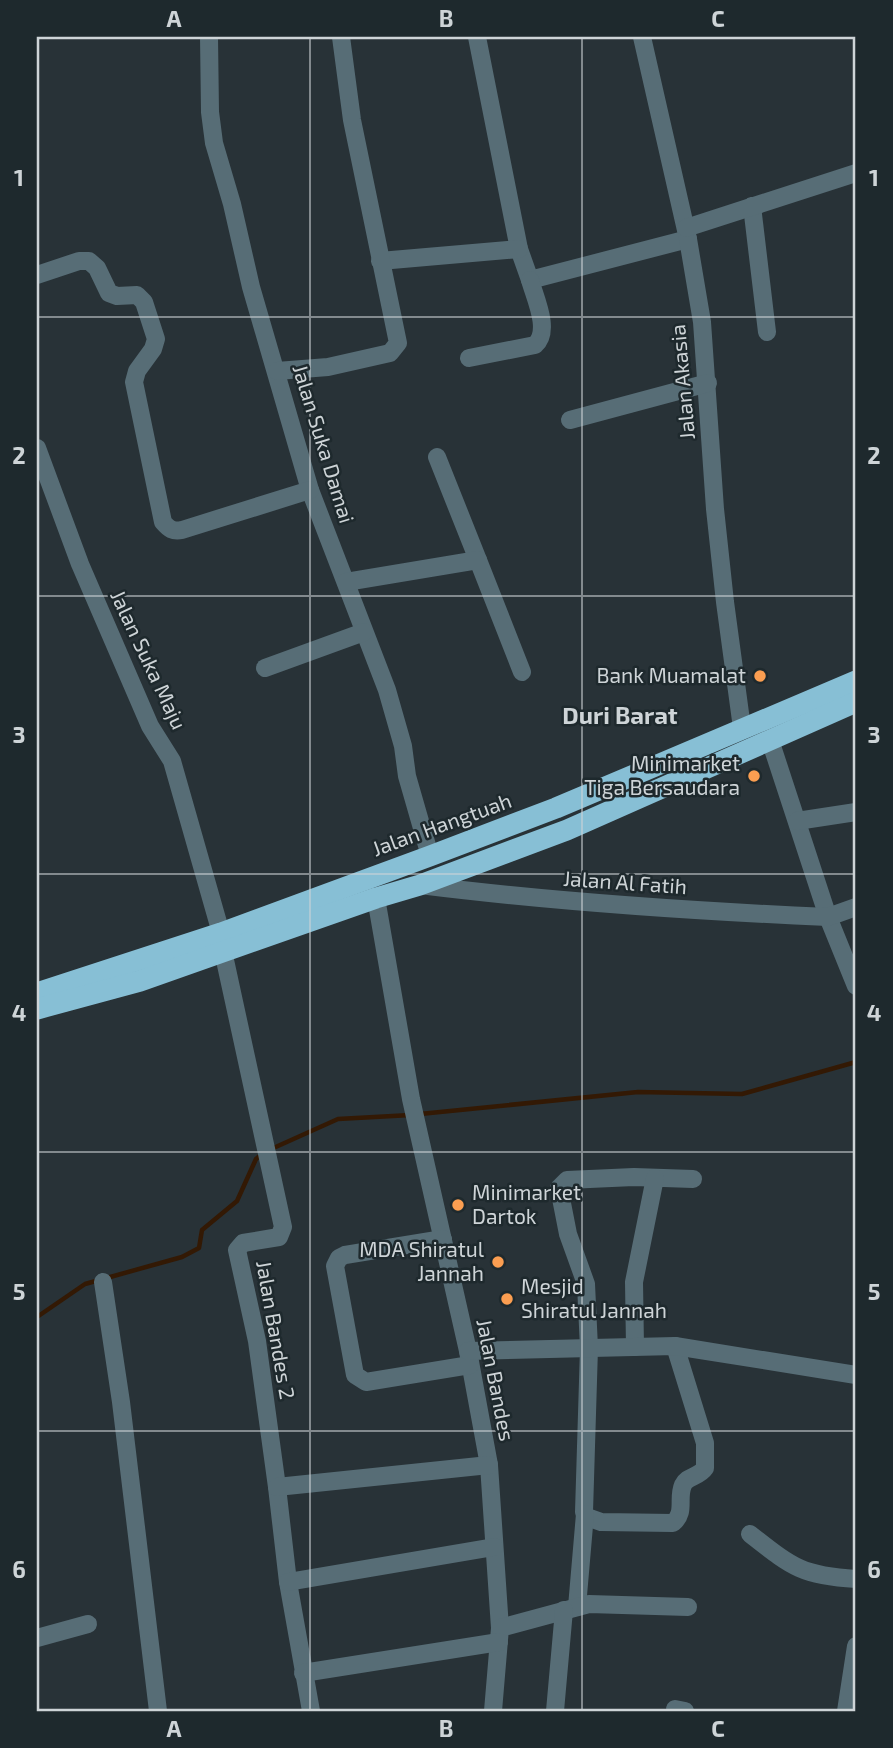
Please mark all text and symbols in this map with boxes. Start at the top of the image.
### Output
text: A [166,4,182,32]
text: B [439,4,453,32]
text: C [711,4,725,32]
text: 1 [14,163,24,191]
text: 1 [869,163,879,191]
street label: Jalan Akasia [664,324,699,441]
street label: Jalan Suka Damai [288,361,360,526]
text: 2 [12,441,26,469]
text: 2 [867,441,881,469]
street label: Jalan Suka Maju [105,586,193,734]
place label: Bank Muamalat [596,662,746,687]
marker: Bank Muamalat [752,668,768,684]
district label: Duri Barat [562,700,678,729]
text: 3 [12,720,26,748]
text: 3 [867,720,881,748]
place label: Minimarket Tiga Bersaudara [584,750,740,799]
marker: Minimarket Tiga Bersaudara [746,768,762,784]
street label: Jalan Hangtuah [368,787,515,860]
street label: Jalan Al Fatih [562,865,688,898]
text: 4 [12,998,26,1026]
text: 4 [867,998,881,1026]
place label: Minimarket Dartok [472,1179,581,1228]
marker: Minimarket Dartok [450,1197,466,1213]
place label: MDA Shiratul Jannah [359,1236,485,1285]
marker: MDA Shiratul Jannah [490,1254,506,1270]
street label: Jalan Bandes 2 [252,1258,301,1401]
place label: Mesjid Shiratul Jannah [521,1273,667,1322]
text: 5 [13,1277,25,1305]
text: 5 [868,1277,880,1305]
marker: Mesjid Shiratul Jannah [499,1291,515,1307]
street label: Jalan Bandes [472,1316,521,1443]
text: 6 [12,1555,26,1583]
text: 6 [867,1555,881,1583]
text: A [166,1714,182,1742]
text: B [439,1714,453,1742]
text: C [711,1714,725,1742]

